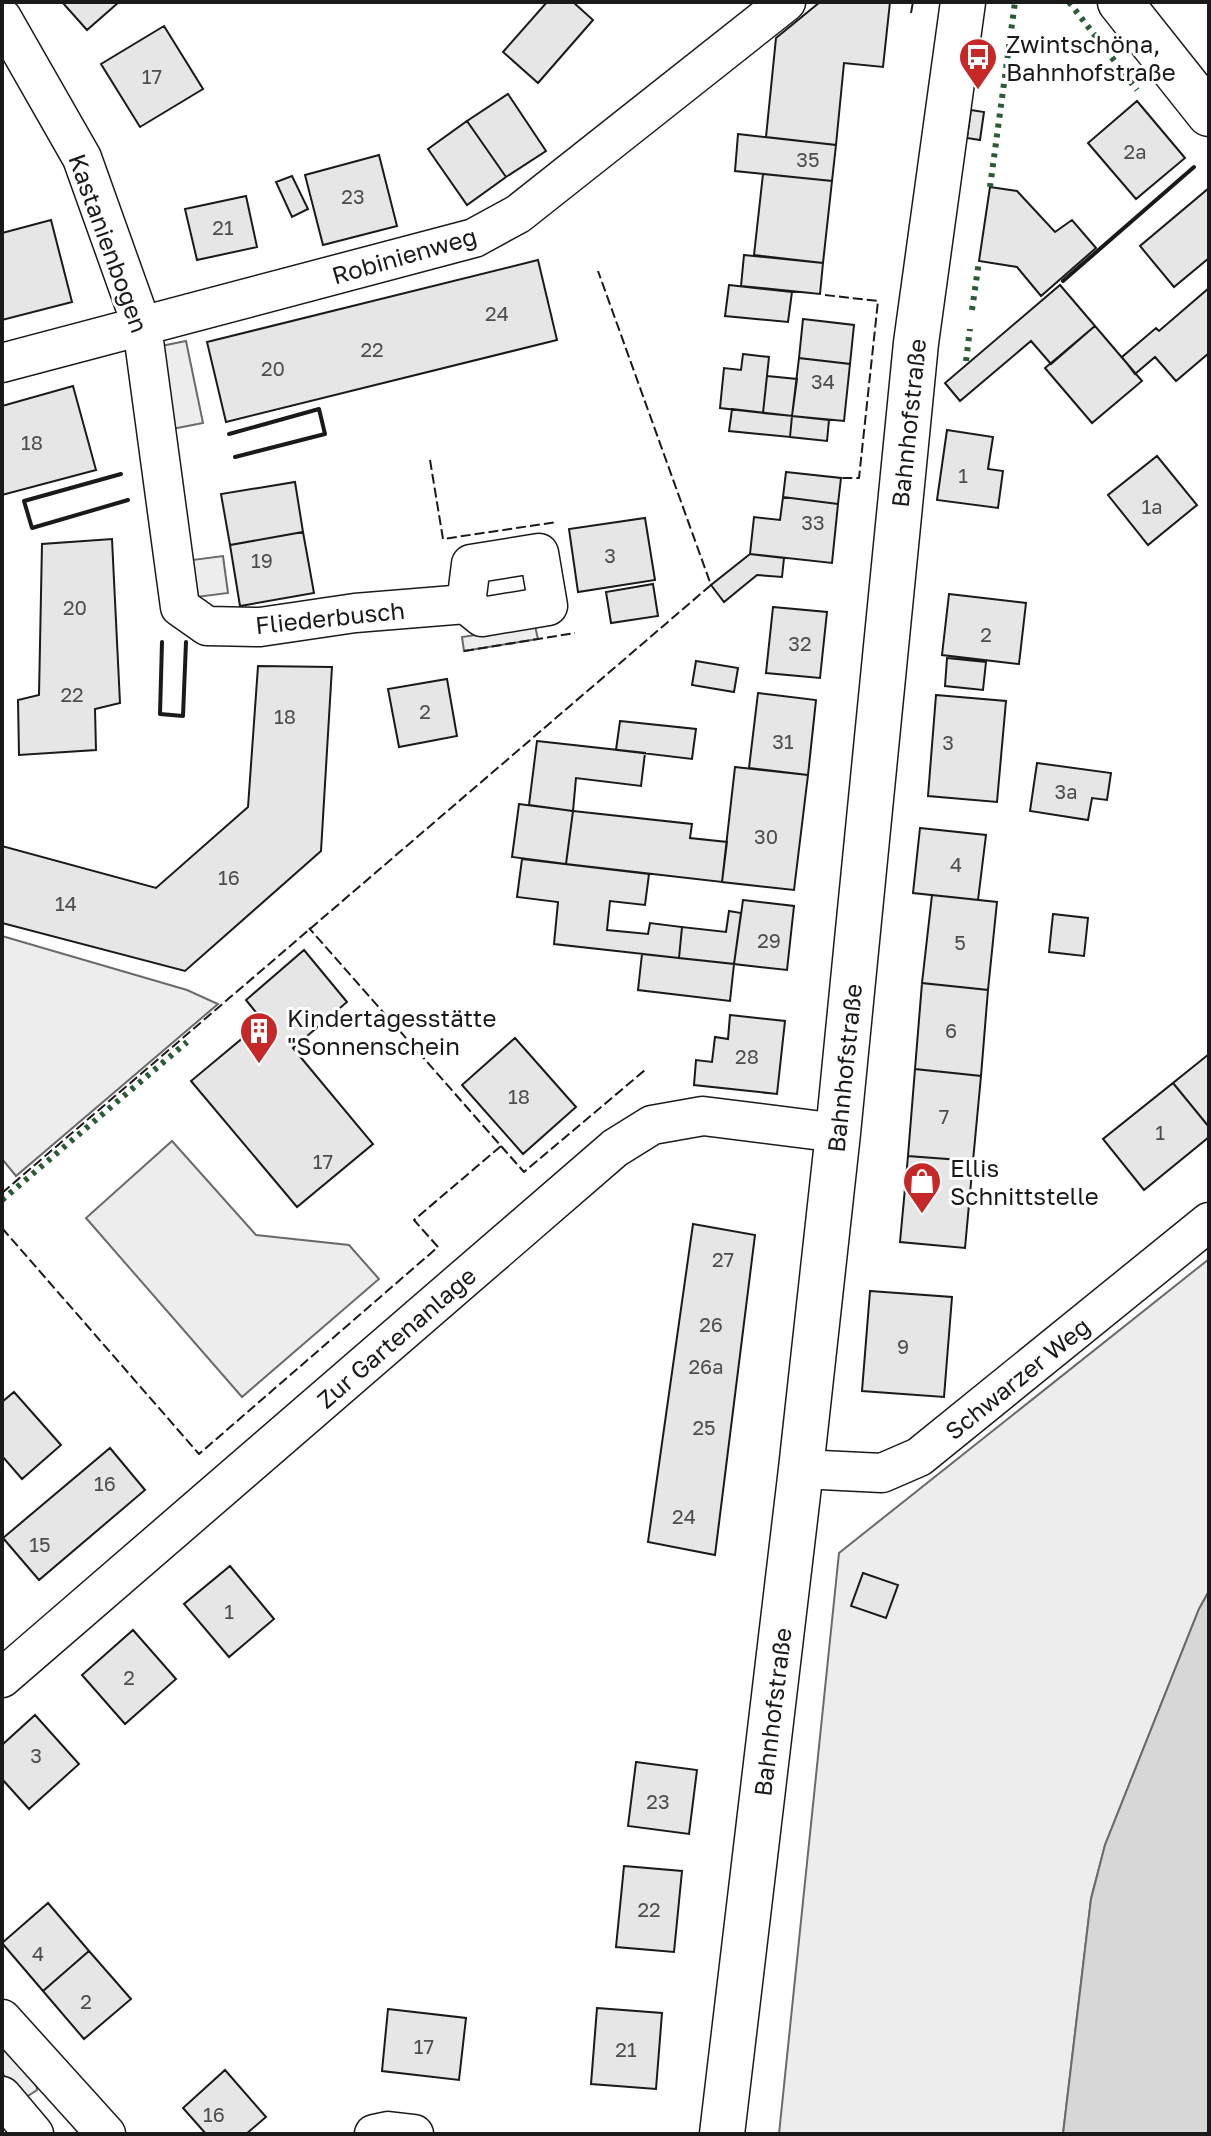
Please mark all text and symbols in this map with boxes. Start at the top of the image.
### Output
place label: Zwintschöna, Bahnhofstraße [1006,29,1176,86]
bus stop icon: Zwintschöna, Bahnhofstraße [957,36,999,91]
house number: 17 [142,64,162,88]
house number: 2a [1124,139,1146,163]
house number: 35 [796,147,820,171]
street label: Kastanienbogen [63,150,155,336]
house number: 23 [341,184,365,208]
house number: 21 [212,215,234,239]
street label: Robinienweg [328,221,480,289]
house number: 24 [485,301,509,325]
house number: 22 [360,337,384,361]
street label: Bahnhofstraße [885,337,931,509]
house number: 20 [261,356,285,380]
house number: 34 [811,369,835,393]
house number: 18 [21,430,43,454]
house number: 1 [958,463,968,487]
house number: 1a [1142,494,1163,518]
house number: 33 [801,510,825,534]
house number: 3 [604,543,616,567]
house number: 19 [251,548,273,572]
house number: 20 [63,595,87,619]
street label: Fliederbusch [254,595,406,639]
house number: 2 [980,622,992,646]
house number: 32 [788,631,812,655]
house number: 22 [60,682,84,706]
house number: 2 [419,699,431,723]
house number: 18 [274,704,296,728]
house number: 31 [772,729,794,753]
house number: 3 [942,730,954,754]
house number: 3a [1055,779,1078,803]
house number: 30 [754,824,778,848]
house number: 4 [950,852,962,876]
house number: 16 [218,865,240,889]
house number: 14 [55,891,77,915]
house number: 29 [757,928,781,952]
house number: 5 [954,930,966,954]
street label: Bahnhofstraße [821,982,867,1154]
place label: Kindertagesstätte "Sonnenschein [287,1003,496,1060]
building icon: Kindertagesstätte "Sonnenschein [238,1010,280,1065]
house number: 6 [945,1018,957,1042]
house number: 28 [735,1044,759,1068]
house number: 18 [508,1084,530,1108]
house number: 7 [939,1104,949,1128]
house number: 1 [1155,1120,1165,1144]
house number: 17 [313,1149,333,1173]
place label: Ellis Schnittstelle [950,1153,1099,1210]
shop icon: Ellis Schnittstelle [901,1160,943,1215]
house number: 27 [712,1247,734,1271]
street label: Zur Gartenanlage [311,1260,481,1414]
street label: Schwarzer Weg [939,1311,1095,1445]
house number: 26 [699,1312,723,1336]
house number: 9 [897,1334,909,1358]
house number: 26a [689,1354,724,1378]
house number: 25 [692,1415,716,1439]
house number: 16 [94,1471,116,1495]
house number: 24 [672,1504,696,1528]
house number: 15 [29,1532,51,1556]
house number: 1 [224,1599,234,1623]
street label: Bahnhofstraße [747,1626,797,1798]
house number: 2 [123,1665,135,1689]
house number: 3 [30,1743,42,1767]
house number: 23 [646,1789,670,1813]
house number: 22 [637,1897,661,1921]
house number: 4 [32,1941,44,1965]
house number: 2 [80,1989,92,2013]
house number: 17 [414,2034,434,2058]
house number: 21 [615,2037,637,2061]
house number: 16 [203,2102,225,2126]

